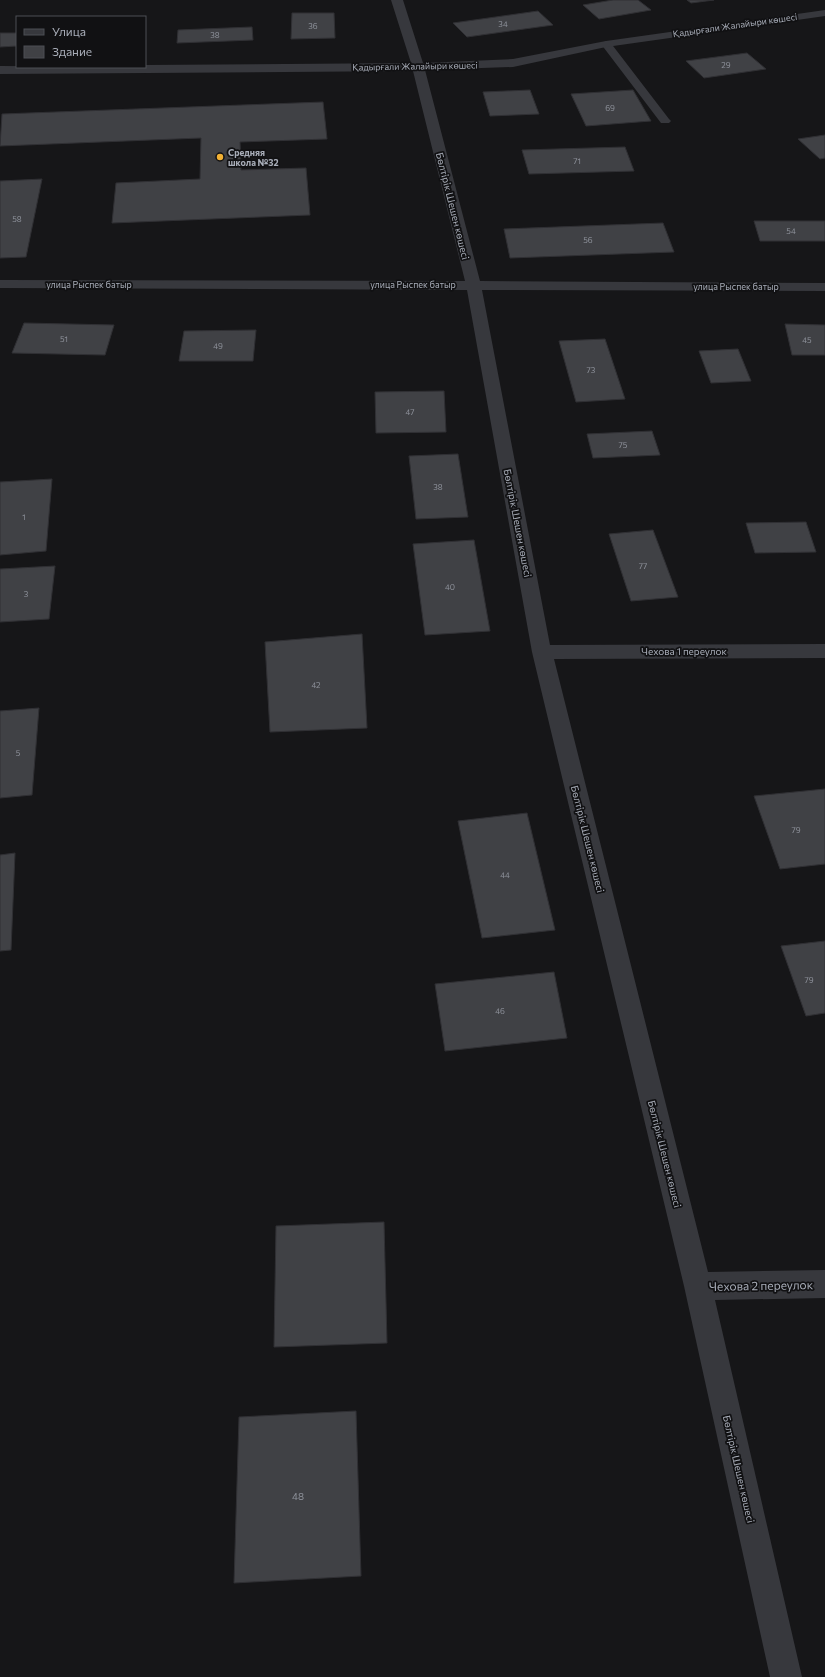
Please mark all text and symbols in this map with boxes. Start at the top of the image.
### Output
street label: Қадырғали Жалайыри көшесі [672,11,798,39]
legend [16,16,146,68]
house number: 34 [498,19,508,29]
house number: 36 [308,21,318,31]
text: Улица [52,24,86,38]
house number: 38 [210,30,220,40]
text: Здание [52,44,92,58]
street label: Қадырғали Жалайыри көшесі [352,59,478,73]
house number: 29 [721,60,731,70]
house number: 69 [605,103,615,113]
place label: Средняя школа №32 [228,147,279,168]
street label: Бөлтірік Шешен көшесі [434,151,472,261]
marker: Средняя школа №32 [215,152,225,162]
house number: 71 [573,156,581,166]
house number: 58 [12,214,22,224]
house number: 54 [786,226,796,236]
house number: 56 [583,235,593,245]
street label: улица Рыспек батыр [46,279,132,290]
street label: улица Рыспек батыр [370,279,456,290]
street label: улица Рыспек батыр [693,281,779,292]
house number: 51 [60,334,68,344]
house number: 45 [802,335,812,345]
house number: 49 [213,341,223,351]
house number: 73 [587,365,596,375]
house number: 47 [406,407,414,417]
house number: 75 [619,440,628,450]
street label: Бөлтірік Шешен көшесі [502,468,534,578]
house number: 38 [433,482,443,492]
house number: 1 [22,512,26,522]
house number: 77 [639,561,647,571]
house number: 40 [445,582,455,592]
house number: 3 [24,589,29,599]
street label: Чехова 1 переулок [641,645,727,657]
house number: 42 [311,680,321,690]
house number: 5 [16,748,21,758]
street label: Бөлтірік Шешен көшесі [569,784,607,894]
house number: 79 [791,825,801,835]
house number: 44 [500,870,510,880]
house number: 79 [804,975,814,985]
house number: 46 [495,1006,505,1016]
street label: Бөлтірік Шешен көшесі [646,1099,684,1209]
street label: Чехова 2 переулок [709,1277,814,1293]
street label: Бөлтірік Шешен көшесі [721,1414,757,1524]
house number: 48 [292,1490,304,1502]

